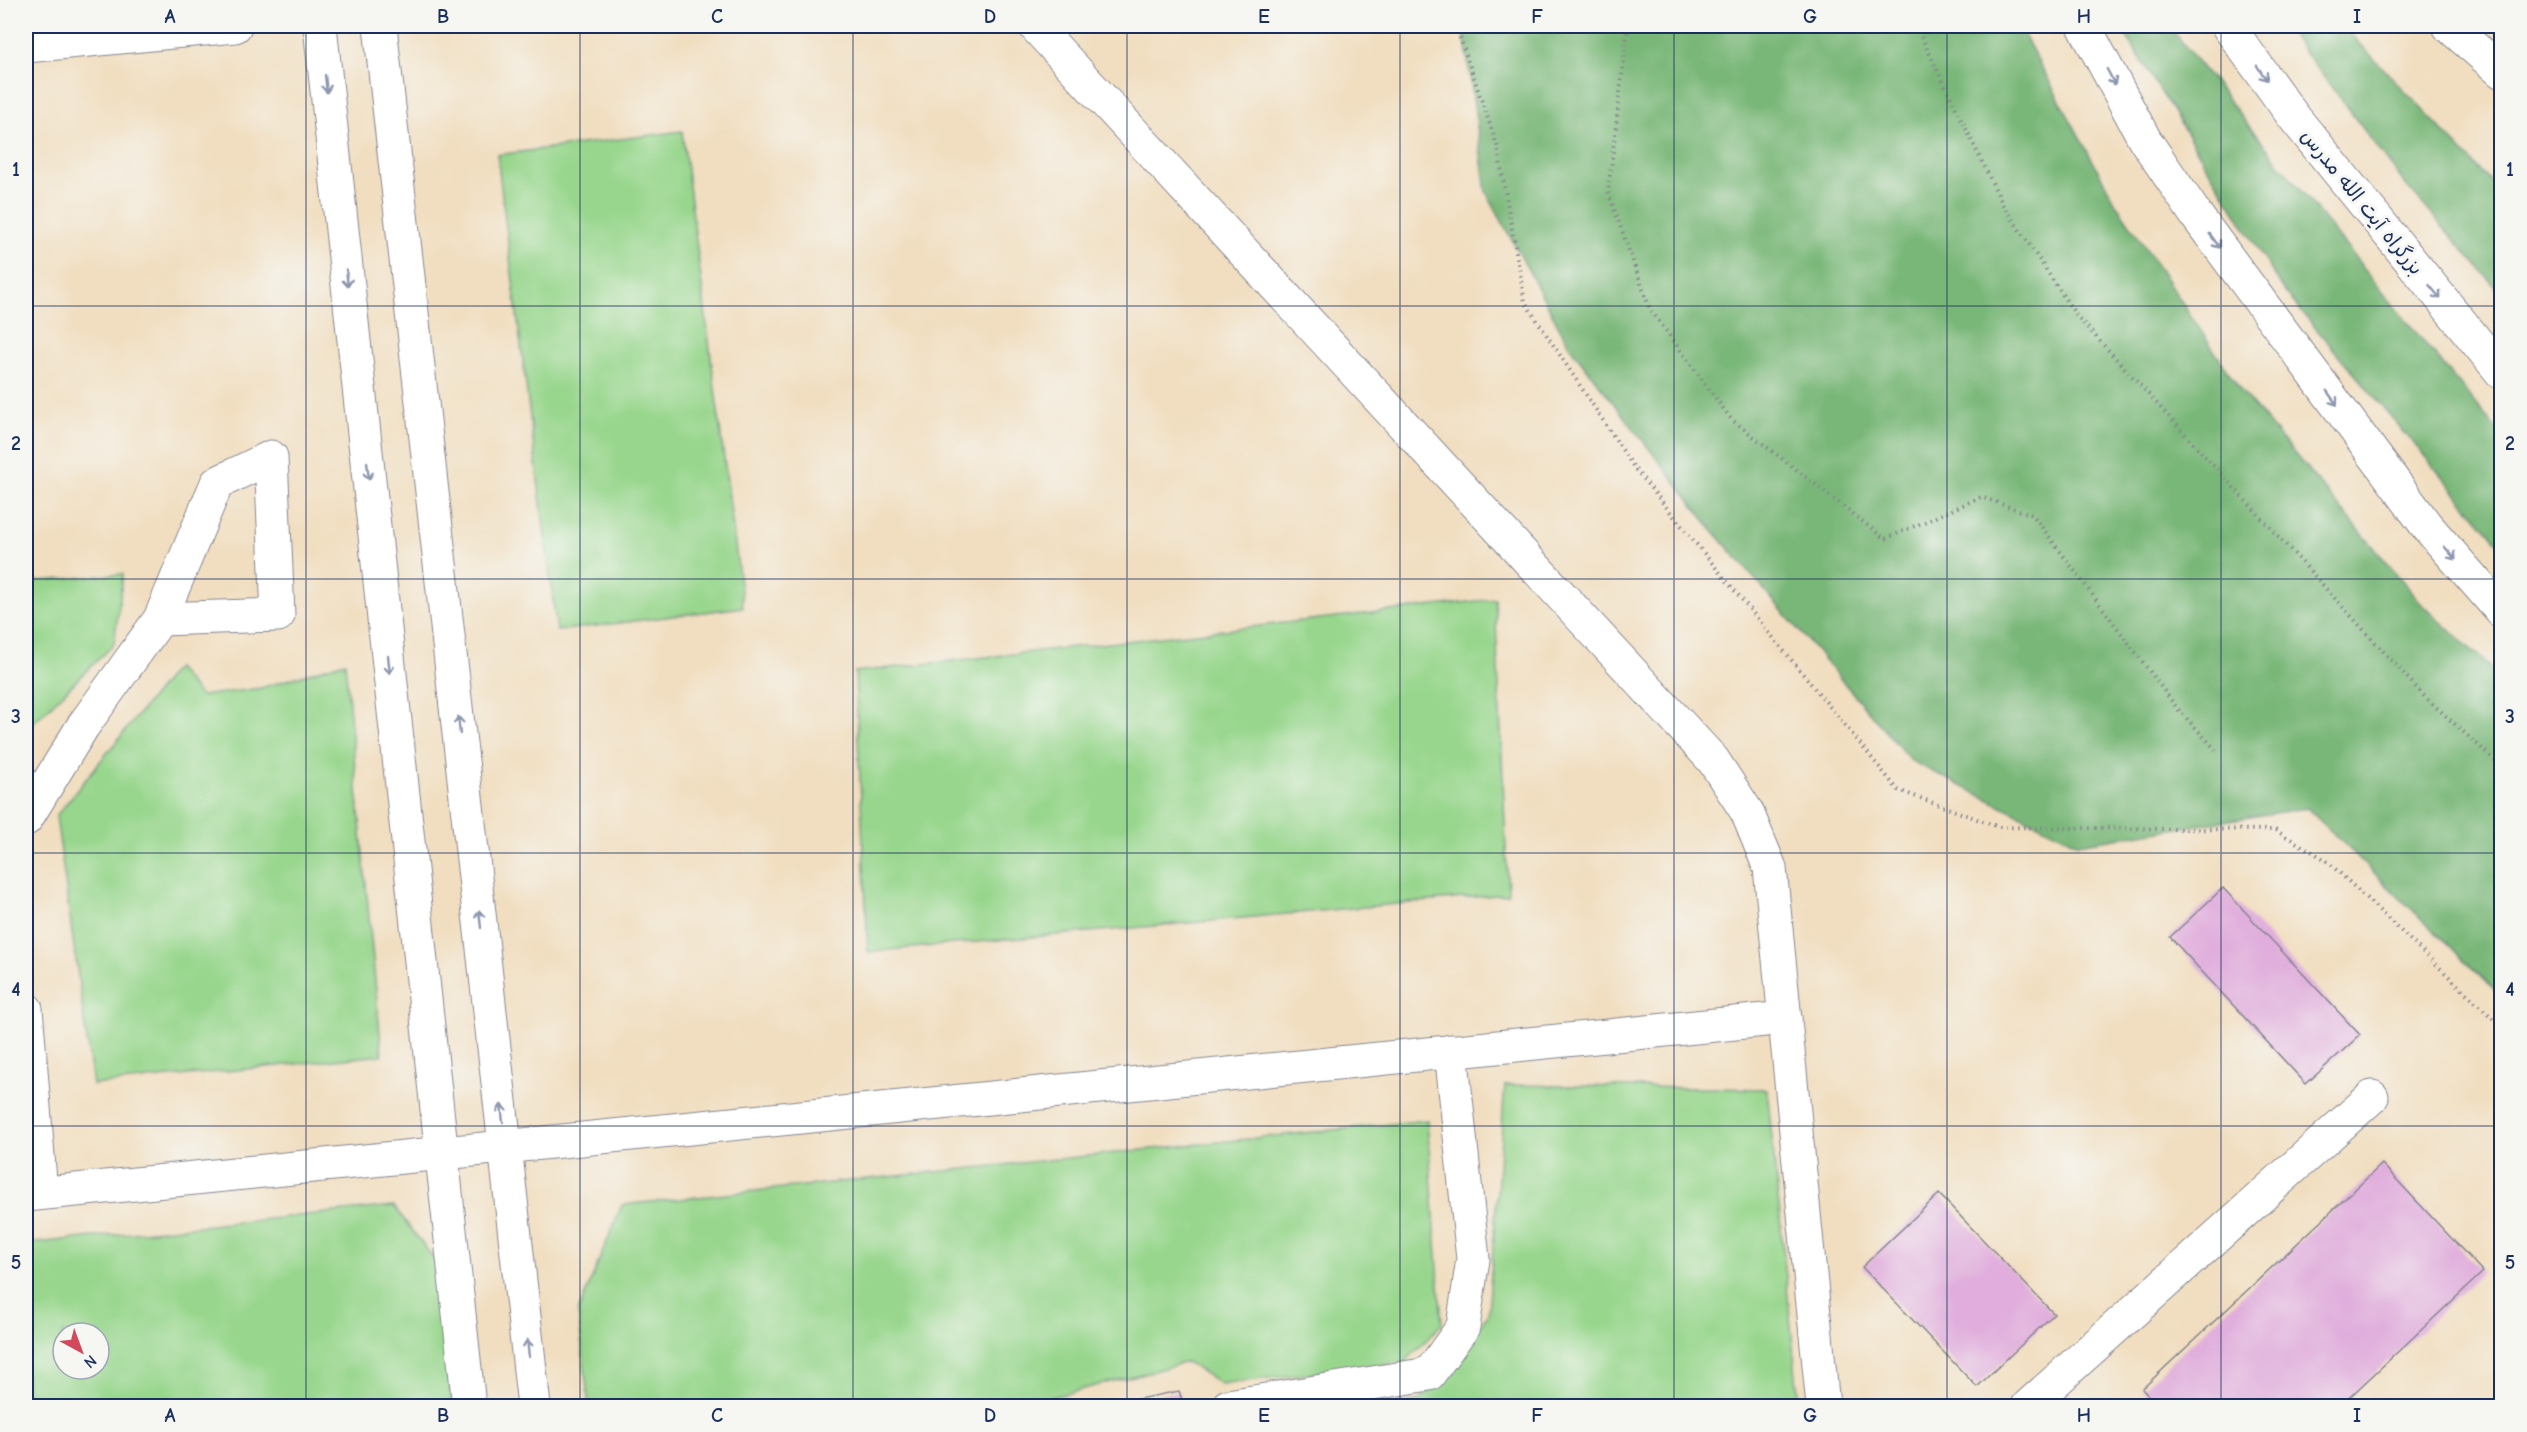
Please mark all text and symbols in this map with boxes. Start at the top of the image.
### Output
text: A [164,5,176,28]
text: B [437,5,449,28]
text: C [711,5,723,28]
text: D [984,5,996,28]
text: E [1258,5,1270,28]
text: F [1531,5,1543,28]
text: G [1803,5,1817,28]
text: H [2077,5,2091,28]
text: I [2353,5,2361,28]
one-way arrow [2256,65,2268,81]
one-way arrow [2105,68,2117,85]
one-way arrow [321,73,332,93]
street label: بزرگراه آیت الله مدرس [2296,125,2428,279]
text: 1 [12,158,20,181]
text: 1 [2506,158,2514,181]
one-way arrow [2209,233,2222,249]
one-way arrow [342,267,353,287]
one-way arrow [2428,284,2442,299]
one-way arrow [2326,389,2338,405]
text: 2 [11,432,21,455]
text: 2 [2505,432,2515,455]
one-way arrow [363,461,374,481]
one-way arrow [2443,545,2457,560]
one-way arrow [384,655,395,675]
text: 3 [11,705,21,728]
text: 3 [2505,705,2515,728]
one-way arrow [453,716,464,736]
one-way arrow [475,910,486,929]
text: 4 [11,978,21,1001]
text: 4 [2505,978,2515,1001]
one-way arrow [497,1103,508,1123]
text: 5 [11,1251,21,1274]
text: 5 [2505,1251,2515,1274]
north arrow [51,1321,111,1381]
one-way arrow [522,1339,533,1359]
text: N [80,1351,100,1372]
text: A [164,1404,176,1427]
text: B [437,1404,449,1427]
text: C [711,1404,723,1427]
text: D [984,1404,996,1427]
text: E [1258,1404,1270,1427]
text: F [1531,1404,1543,1427]
text: G [1803,1404,1817,1427]
text: H [2077,1404,2091,1427]
text: I [2353,1404,2361,1427]

